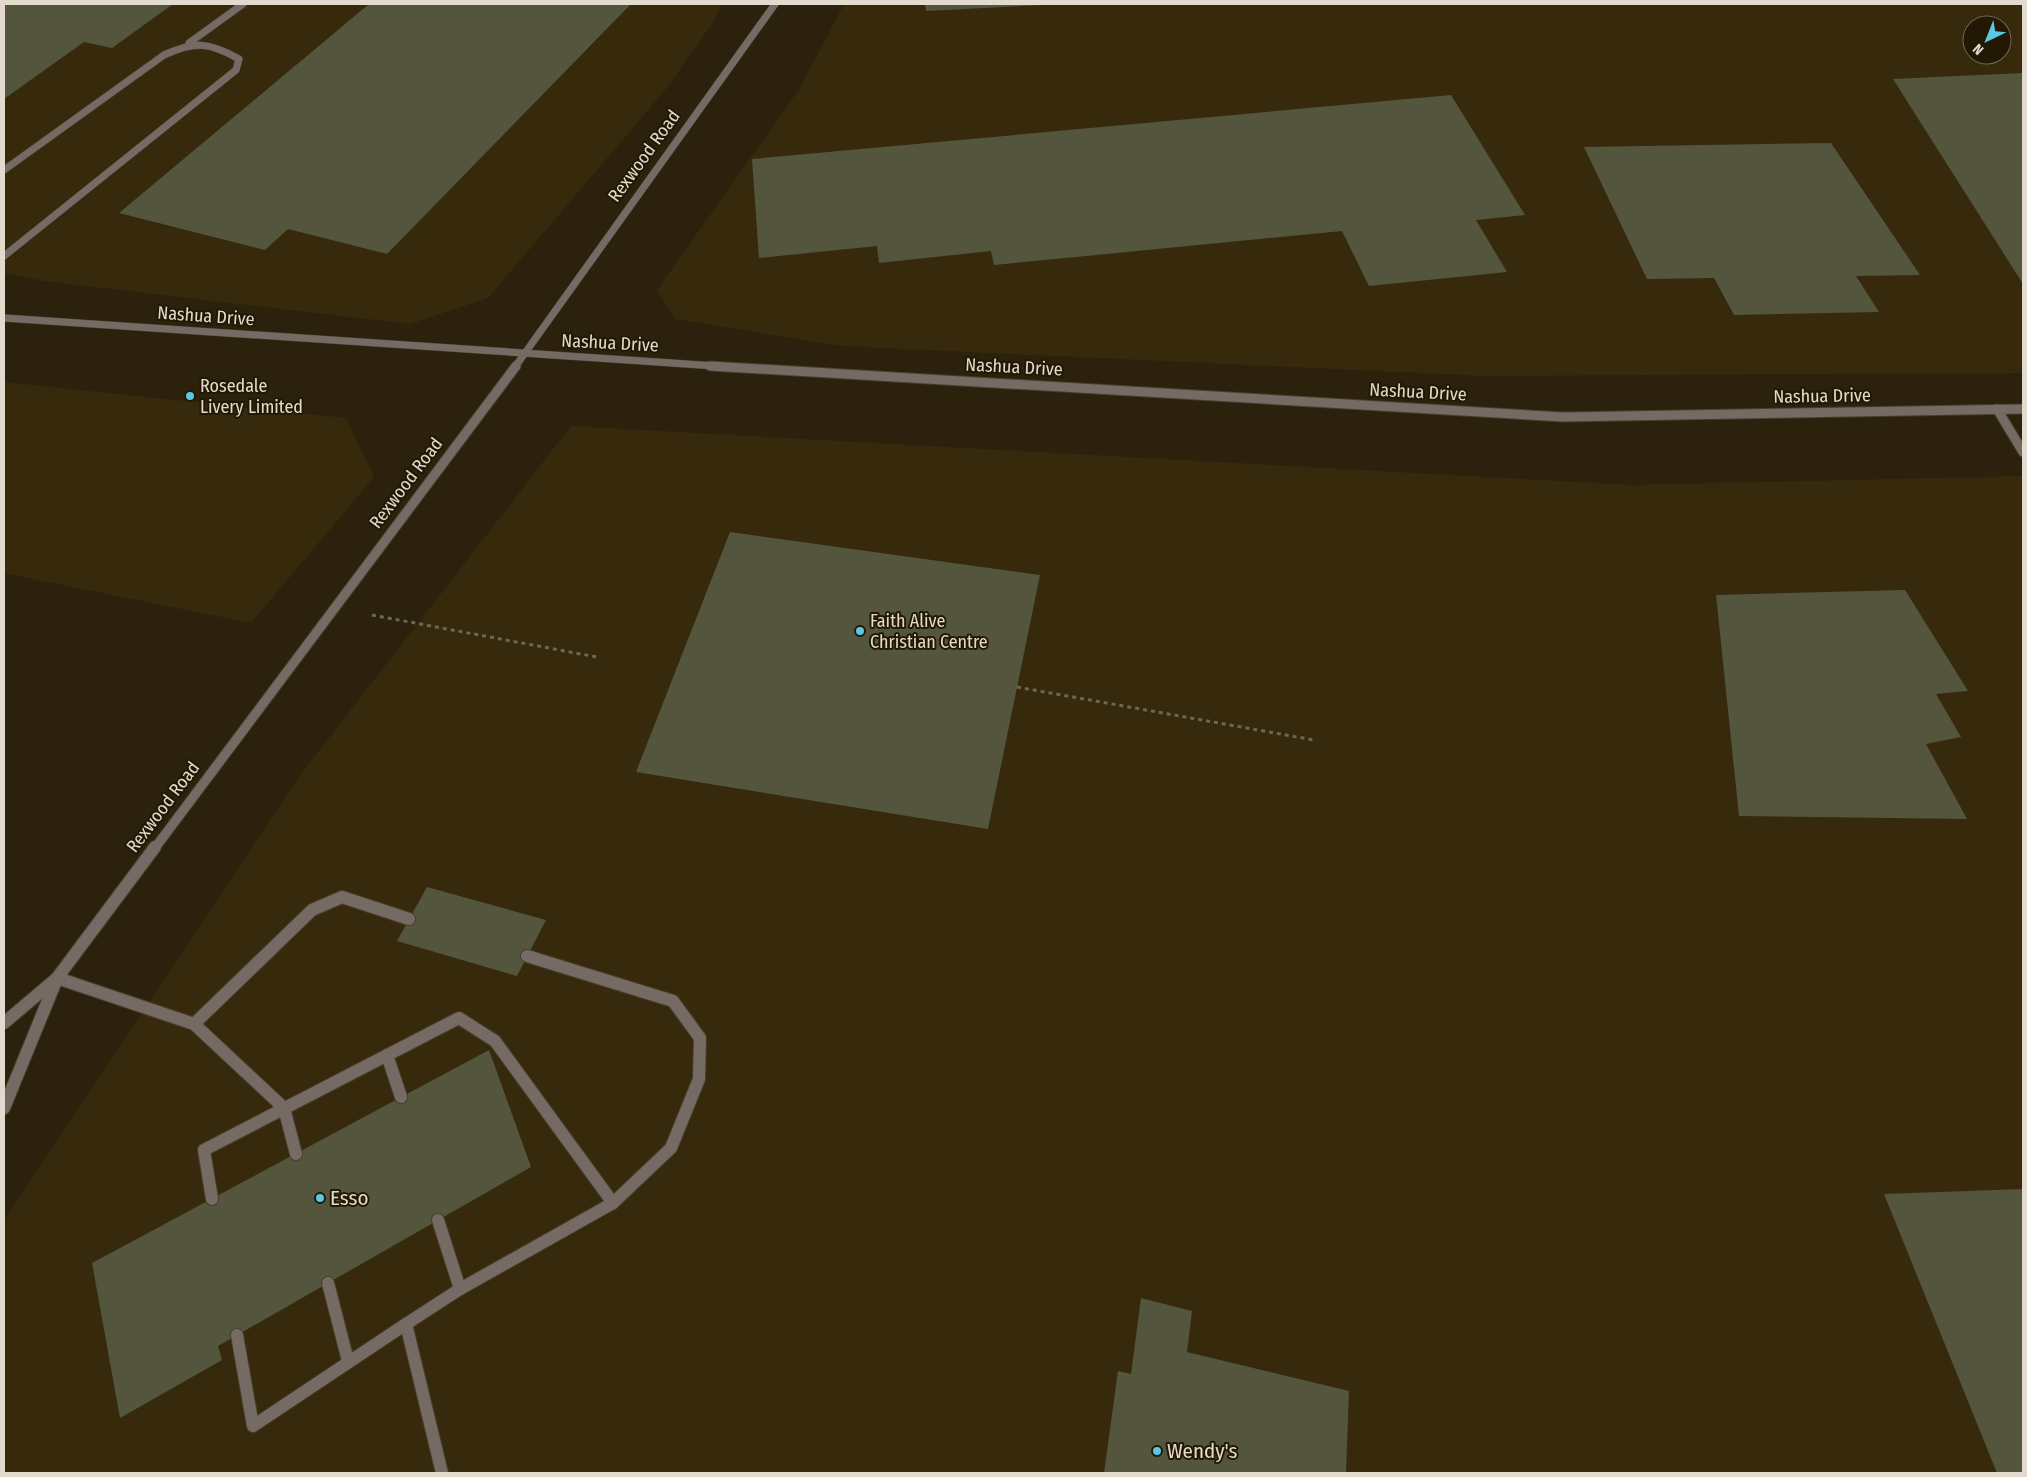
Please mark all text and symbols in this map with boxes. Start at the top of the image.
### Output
north arrow [1962,15,2012,65]
text: N [1970,40,1987,58]
street label: Rexwood Road [603,106,685,206]
street label: Nashua Drive [157,302,255,330]
street label: Nashua Drive [561,329,659,357]
street label: Nashua Drive [965,353,1063,381]
place label: Rosedale Livery Limited [200,375,303,418]
street label: Nashua Drive [1369,378,1467,406]
street label: Nashua Drive [1773,384,1871,408]
marker: Rosedale Livery Limited [184,390,196,402]
street label: Rexwood Road [365,433,447,533]
place label: Faith Alive Christian Centre [870,610,988,653]
marker: Faith Alive Christian Centre [854,625,866,637]
street label: Rexwood Road [122,757,204,857]
place label: Esso [330,1185,369,1211]
marker: Esso [314,1192,326,1204]
place label: Wendy's [1167,1438,1238,1464]
marker: Wendy's [1151,1445,1163,1457]

